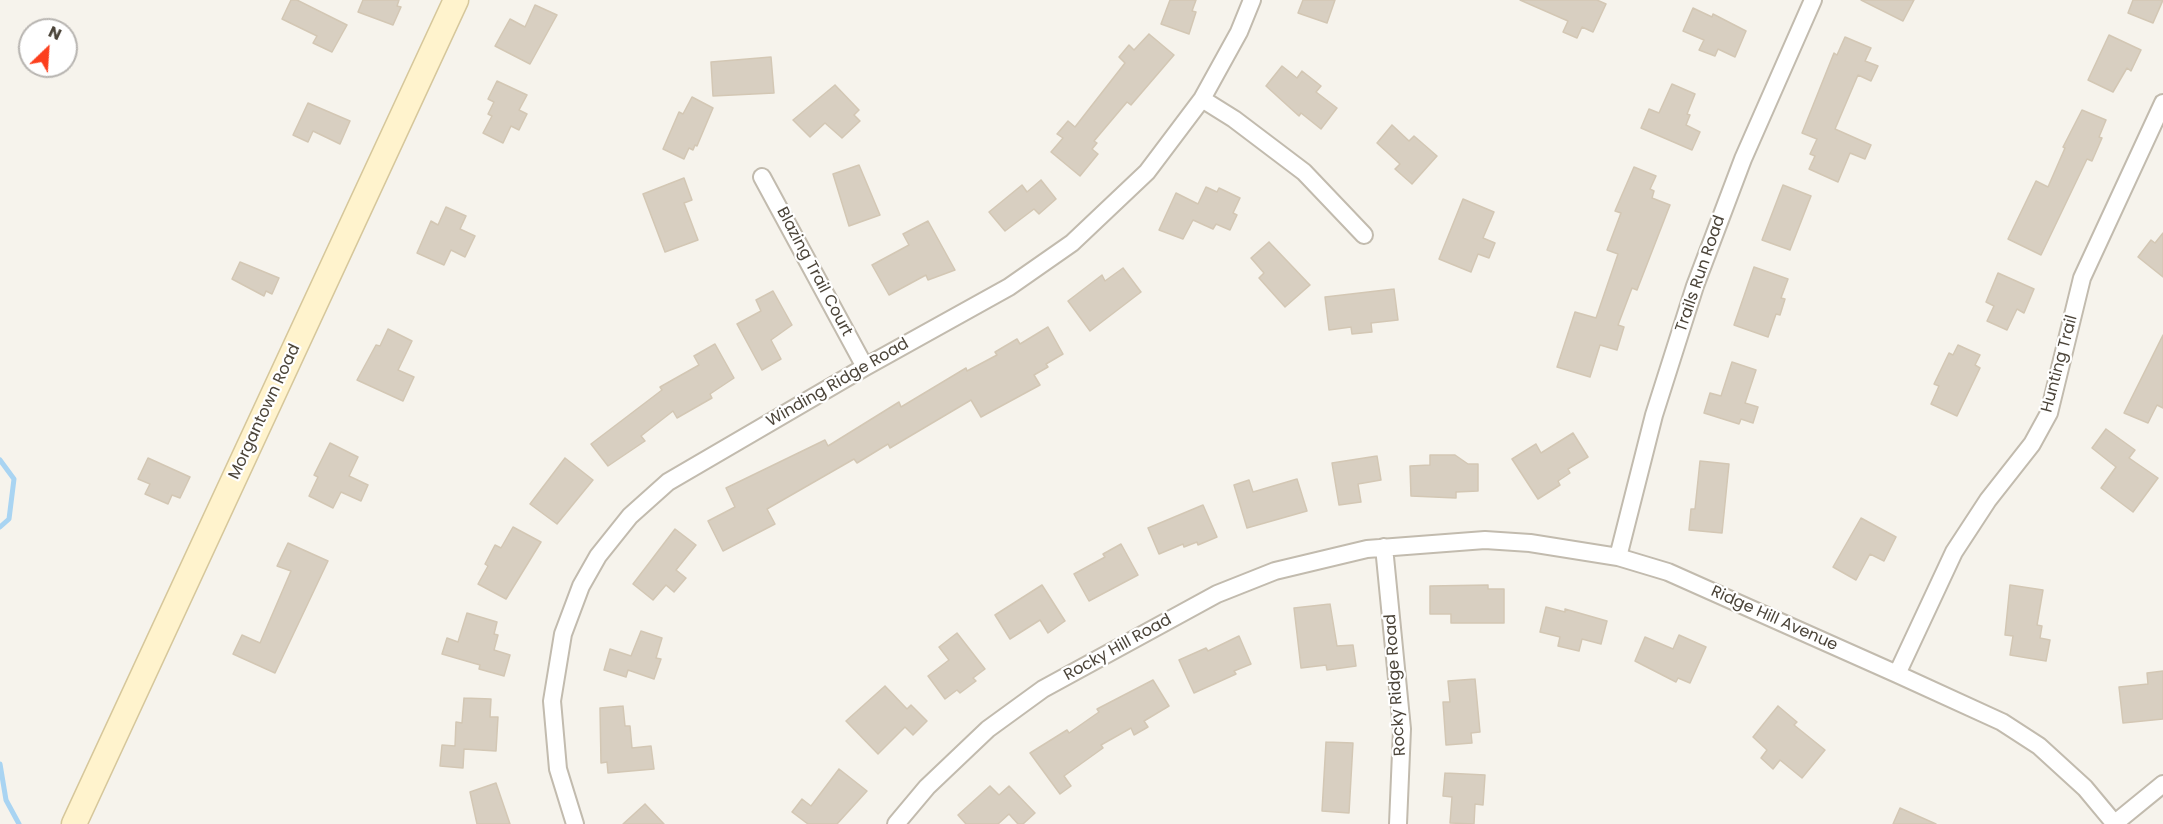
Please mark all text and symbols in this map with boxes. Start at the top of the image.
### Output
north arrow [18,18,78,78]
text: N [45,20,65,46]
street label: Blazing Trail Court [772,204,856,340]
street label: Trails Run Road [1672,213,1730,335]
street label: Hunting Trail [2038,313,2082,415]
street label: Winding Ridge Road [764,334,912,432]
street label: Morgantown Road [225,341,305,483]
street label: Ridge Hill Avenue [1708,582,1840,656]
street label: Rocky Hill Road [1061,611,1175,685]
street label: Rocky Ridge Road [1381,613,1411,757]

